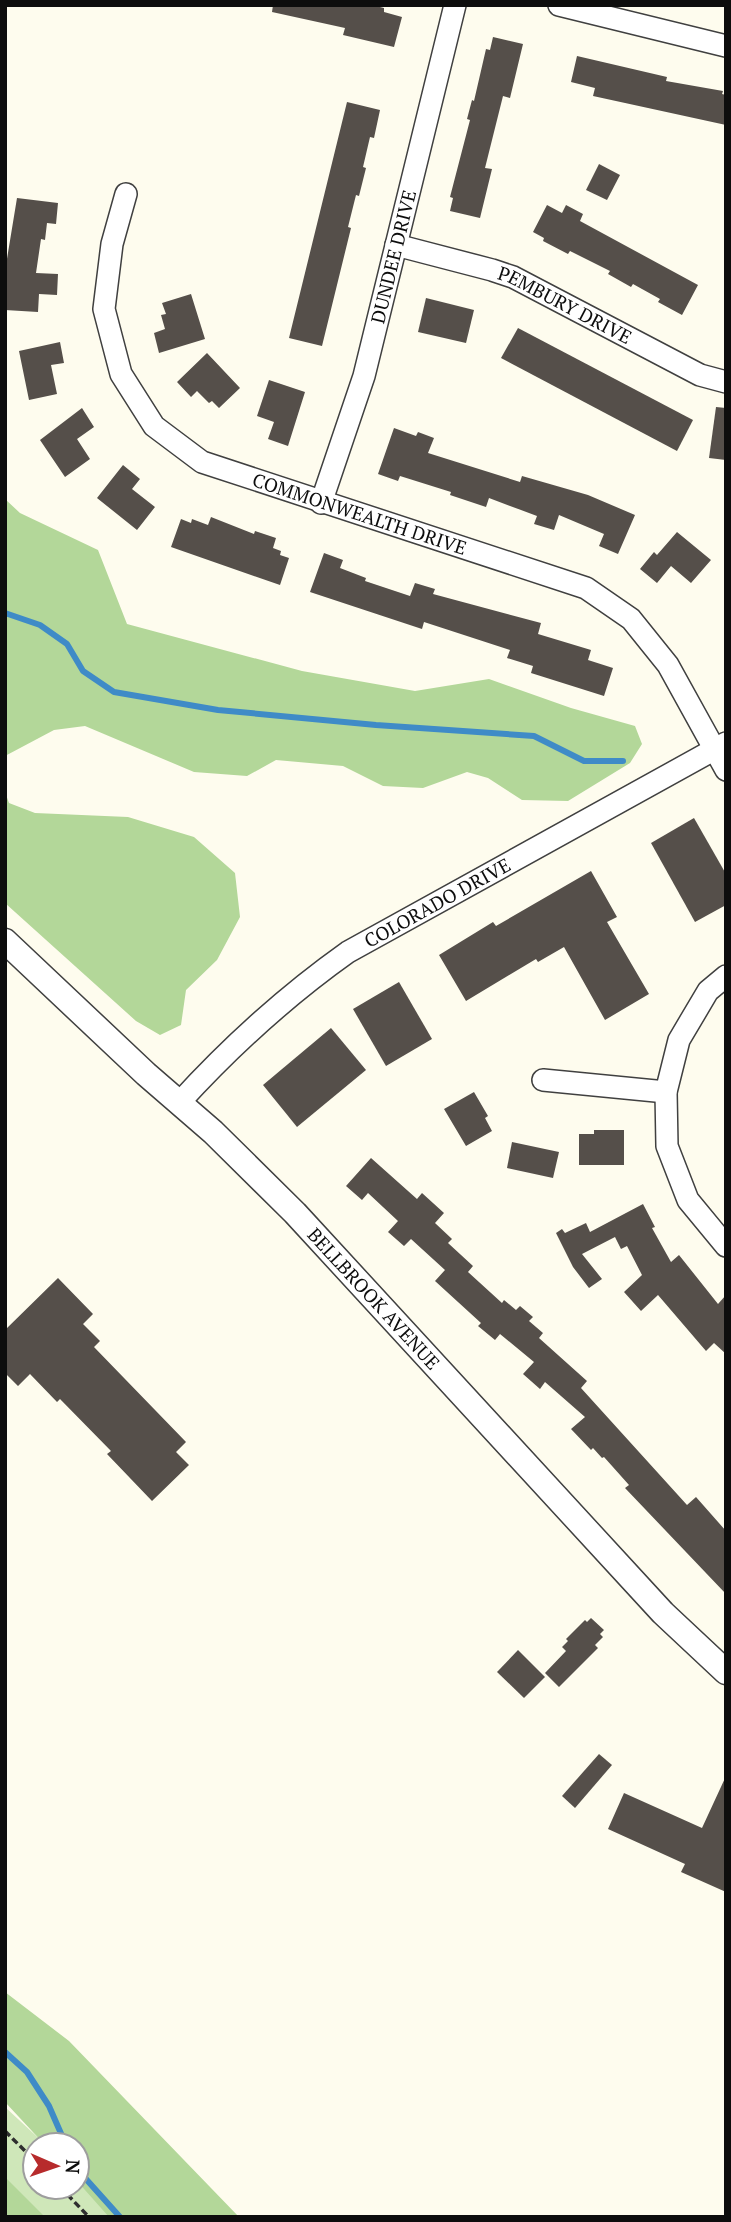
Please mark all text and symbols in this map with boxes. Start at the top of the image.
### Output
street label: DUNDEE DRIVE [364,187,421,326]
street label: PEMBURY DRIVE [495,260,636,349]
street label: COMMONWEALTH DRIVE [250,466,470,560]
street label: COLORADO DRIVE [359,852,515,953]
street label: BELLBROOK AVENUE [302,1222,446,1375]
north arrow [21,2131,91,2201]
text: N [61,2159,86,2175]

